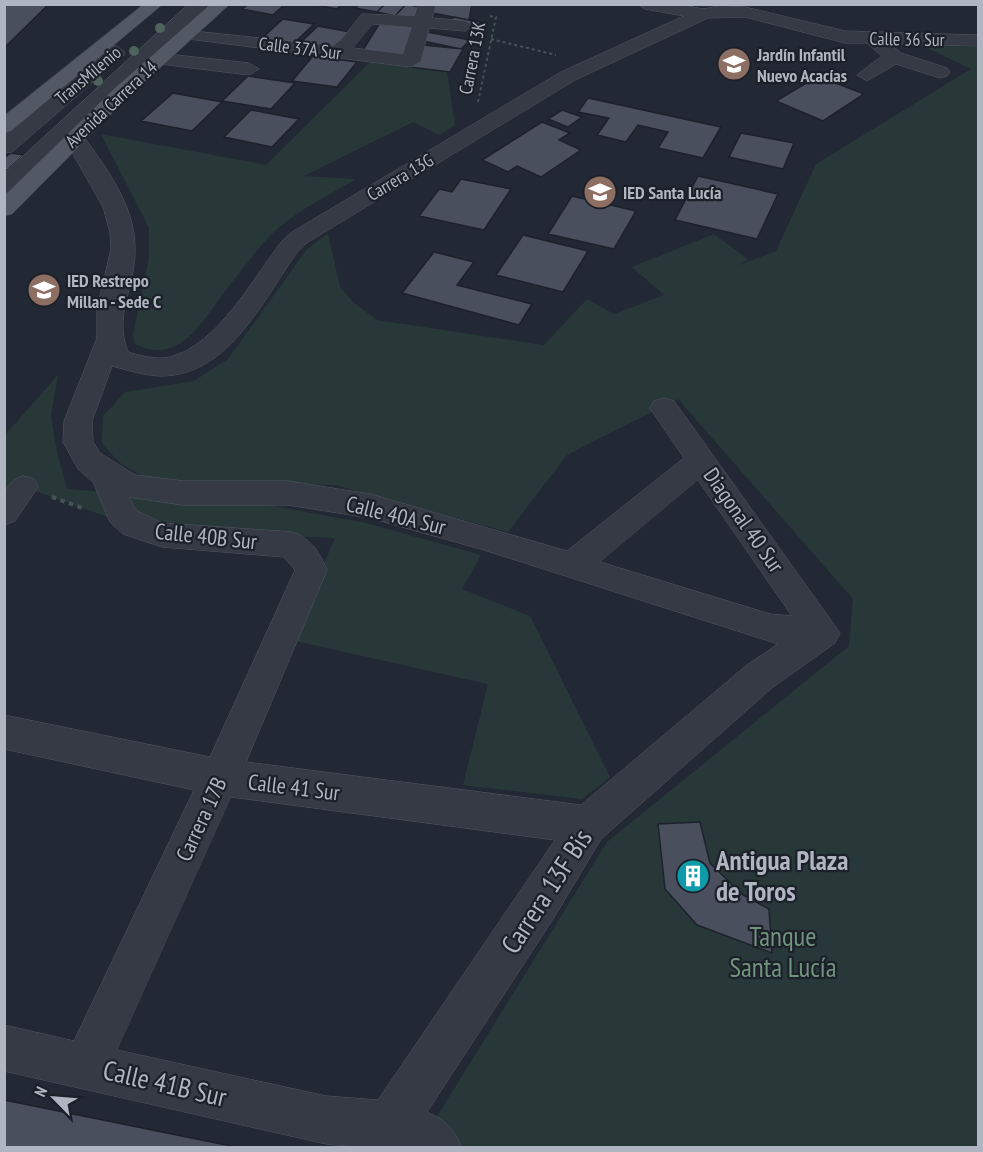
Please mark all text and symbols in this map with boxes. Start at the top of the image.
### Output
street label: Carrera 13K [454,20,490,96]
street label: Calle 36 Sur [869,27,945,51]
street label: Calle 37A Sur [257,32,343,64]
street label: TransMilenio [50,41,126,109]
place label: Jardín Infantil Nuevo Acacías [756,43,847,87]
school or university icon: Jardín Infantil Nuevo Acacías [716,46,752,82]
street label: Avenida Carrera 14 [60,55,162,153]
street label: Carrera 13G [363,148,438,206]
school or university icon: IED Santa Lucía [582,174,618,210]
place label: IED Santa Lucía [623,181,721,204]
place label: IED Restrepo Millan - Sede C [67,269,161,313]
school or university icon: IED Restrepo Millan - Sede C [26,272,62,308]
street label: Diagonal 40 Sur [698,462,790,578]
street label: Calle 40A Sur [343,489,449,541]
street label: Calle 40B Sur [154,517,258,555]
street label: Calle 41 Sur [247,767,341,807]
street label: Carrera 17B [169,773,233,865]
street label: Carrera 13F Bis [493,822,599,960]
place label: Antigua Plaza de Toros [715,843,848,908]
building icon: Antigua Plaza de Toros [675,858,711,894]
park label: Tanque Santa Lucía [730,919,836,984]
street label: Calle 41B Sur [100,1052,231,1114]
north arrow [24,1068,84,1128]
text: N [30,1084,51,1100]

